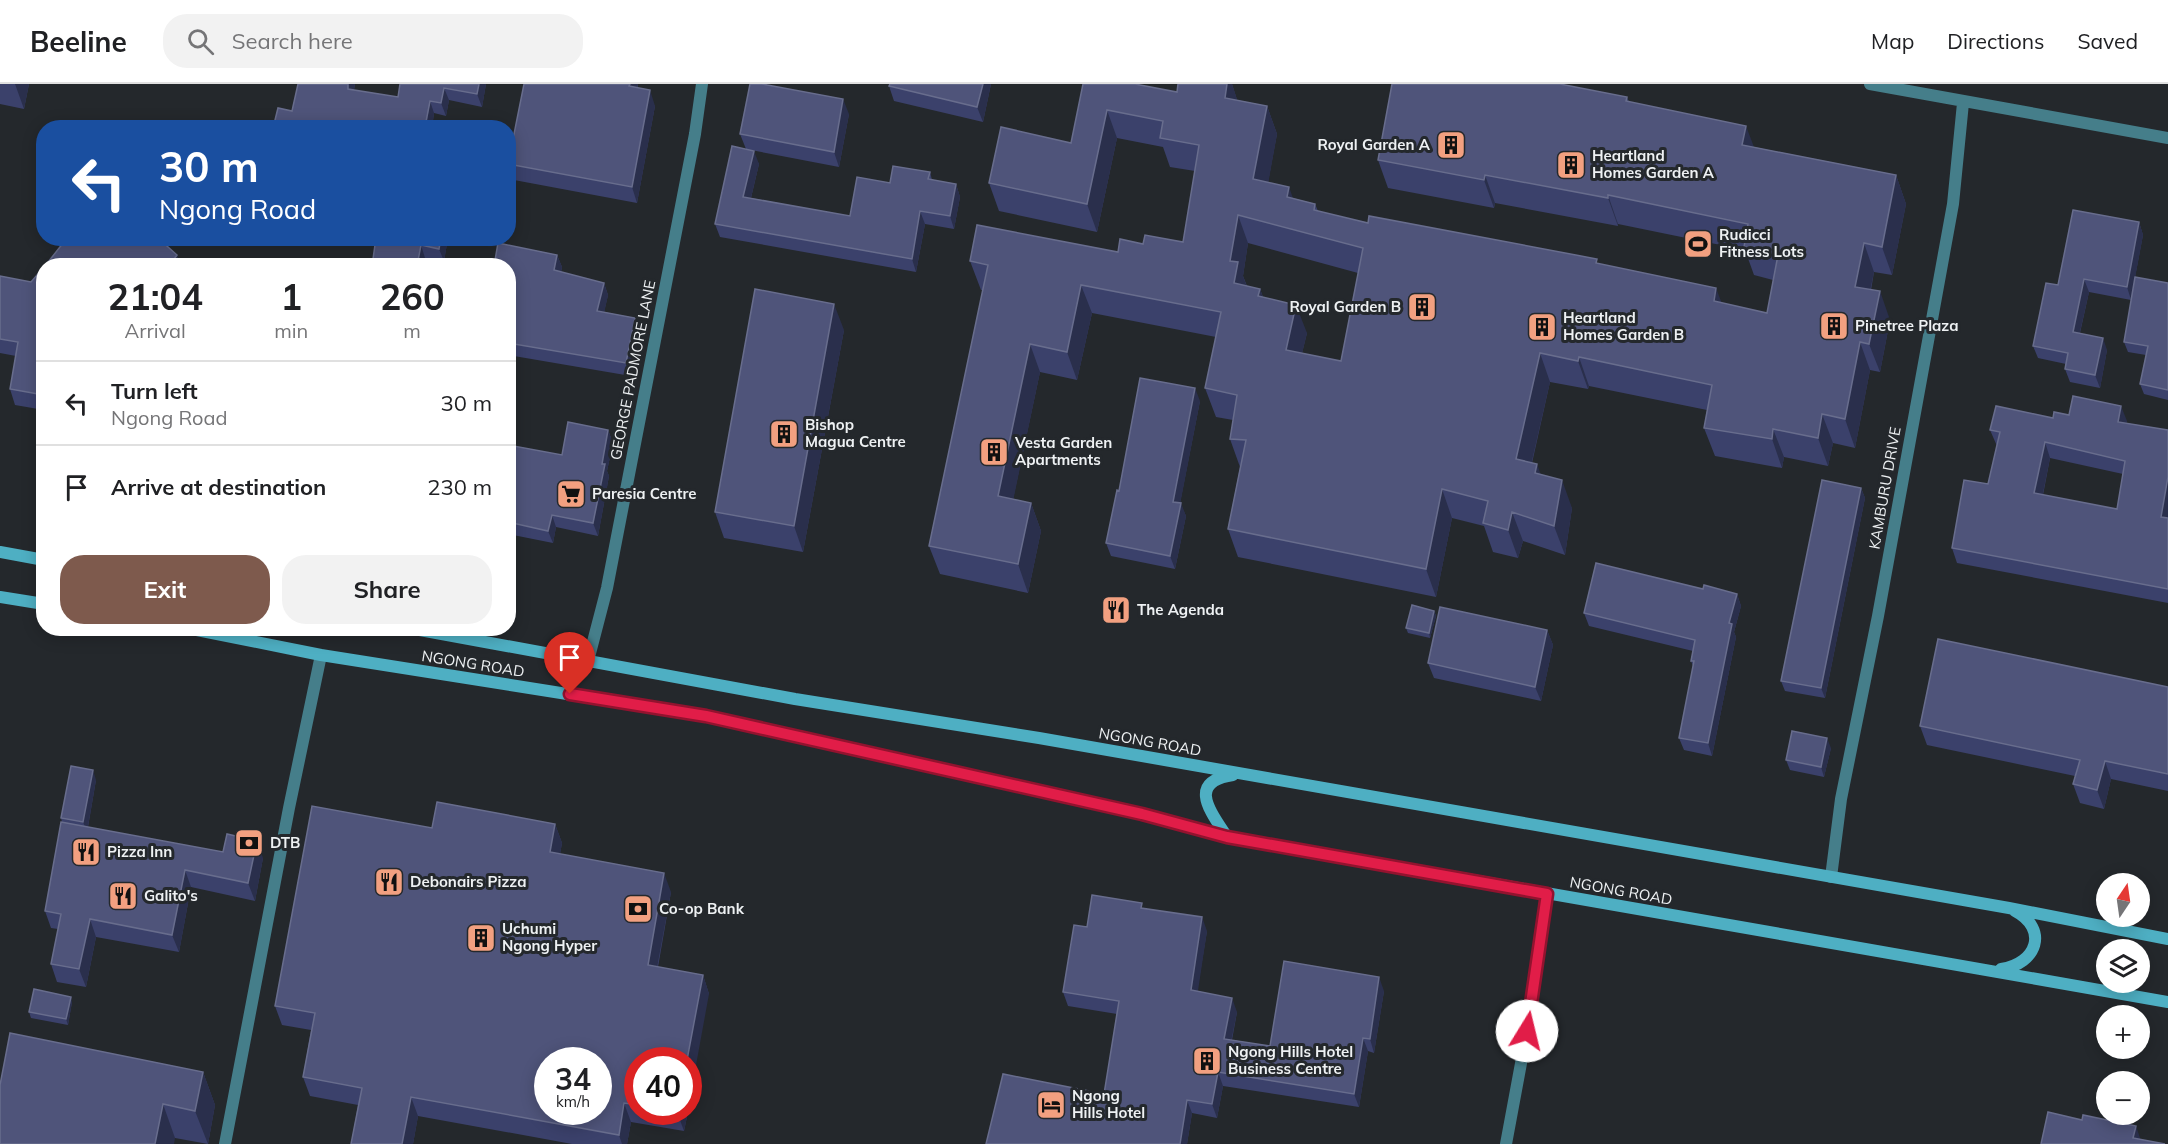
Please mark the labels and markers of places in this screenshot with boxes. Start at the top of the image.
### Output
building icon: Royal Garden A [1435,129,1467,161]
place label: Royal Garden A [1318,135,1431,154]
place label: Heartland Homes Garden A [1592,146,1715,182]
building icon: Heartland Homes Garden A [1555,149,1587,181]
place label: Rudicci Fitness Lots [1719,225,1804,261]
sports icon: Rudicci Fitness Lots [1682,228,1714,260]
building icon: Royal Garden B [1406,291,1438,323]
place label: Royal Garden B [1289,297,1401,316]
place label: Heartland Homes Garden B [1563,308,1684,344]
building icon: Pinetree Plaza [1818,310,1850,342]
building icon: Heartland Homes Garden B [1526,311,1558,343]
place label: Pinetree Plaza [1855,316,1958,335]
place label: Bishop Magua Centre [805,415,906,451]
building icon: Bishop Magua Centre [768,418,800,450]
place label: Vesta Garden Apartments [1014,433,1112,469]
building icon: Vesta Garden Apartments [978,436,1010,468]
supermarket icon: Paresia Centre [555,478,587,510]
place label: Paresia Centre [592,484,696,503]
restaurant icon: The Agenda [1100,594,1132,626]
place label: The Agenda [1137,600,1224,619]
pin [544,632,595,694]
bank icon: DTB [233,827,265,859]
place label: DTB [270,833,300,852]
restaurant icon: Pizza Inn [70,836,102,868]
place label: Pizza Inn [107,842,172,861]
restaurant icon: Debonairs Pizza [373,866,405,898]
place label: Debonairs Pizza [410,872,526,891]
restaurant icon: Galito's [107,880,139,912]
place label: Galito's [144,886,198,905]
bank icon: Co-op Bank [622,893,654,925]
place label: Co-op Bank [659,899,745,918]
place label: Uchumi Ngong Hyper [502,919,597,955]
building icon: Uchumi Ngong Hyper [465,922,497,954]
place label: Ngong Hills Hotel Business Centre [1228,1042,1353,1078]
building icon: Ngong Hills Hotel Business Centre [1191,1045,1223,1077]
place label: Ngong Hills Hotel [1072,1086,1145,1122]
hotel icon: Ngong Hills Hotel [1035,1089,1067,1121]

